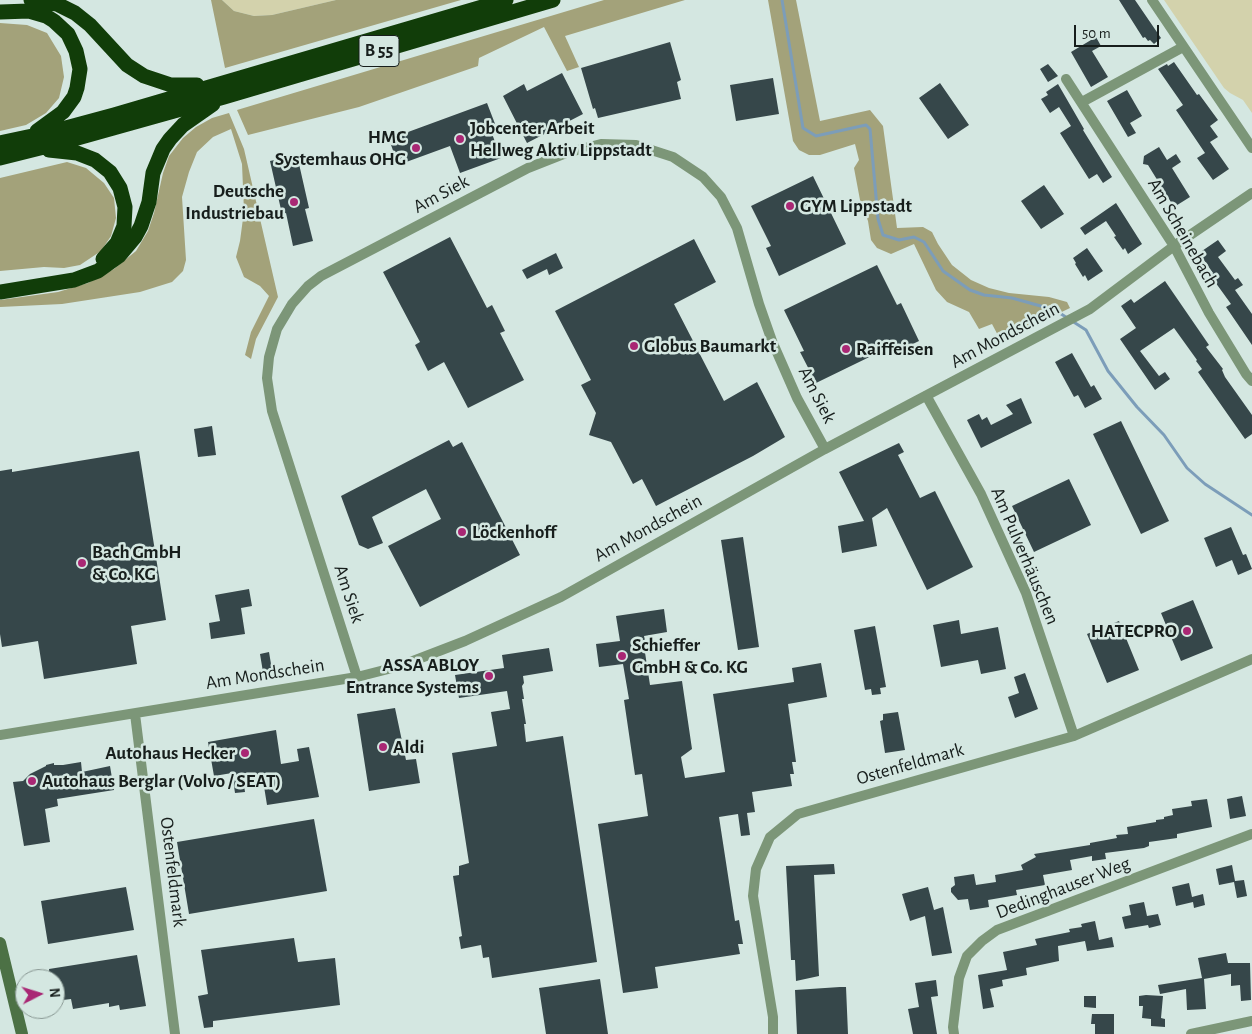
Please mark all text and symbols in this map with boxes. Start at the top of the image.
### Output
scale bar [1077,15,1162,47]
text: 50 m [1082,26,1111,41]
road number: B 55 [359,36,399,66]
place label: Jobcenter Arbeit Hellweg Aktiv Lippstadt [470,117,652,161]
place label: HMC Systemhaus OHG [275,126,406,170]
marker: Jobcenter Arbeit Hellweg Aktiv Lippstadt [454,133,466,145]
marker: HMC Systemhaus OHG [410,142,422,154]
street label: Am Siek [409,170,473,218]
street label: Am Scheinebach [1142,174,1224,292]
place label: Deutsche Industriebau [185,180,284,224]
place label: GYM Lippstadt [800,195,912,217]
marker: Deutsche Industriebau [288,196,300,208]
marker: GYM Lippstadt [784,200,796,212]
street label: Am Mondschein [947,297,1063,373]
place label: Globus Baumarkt [644,335,776,357]
place label: Raiffeisen [856,338,934,360]
marker: Globus Baumarkt [628,340,640,352]
marker: Raiffeisen [840,343,852,355]
street label: Am Siek [793,363,841,427]
street label: Am Pulverhäuschen [986,484,1064,628]
street label: Am Mondschein [590,489,706,567]
place label: Löckenhoff [472,521,556,543]
marker: Löckenhoff [456,526,468,538]
place label: Bach GmbH & Co. KG [92,541,181,585]
marker: Bach GmbH & Co. KG [76,557,88,569]
street label: Am Siek [329,562,369,626]
place label: HATECPRO [1091,620,1177,642]
marker: HATECPRO [1181,625,1193,637]
place label: Schieffer GmbH & Co. KG [632,634,748,678]
marker: Schieffer GmbH & Co. KG [616,650,628,662]
street label: Am Mondschein [204,653,326,695]
place label: ASSA ABLOY Entrance Systems [346,654,479,698]
marker: ASSA ABLOY Entrance Systems [483,670,495,682]
place label: Aldi [393,736,425,758]
street label: Ostenfeldmark [854,738,966,790]
marker: Aldi [377,741,389,753]
place label: Autohaus Hecker [105,742,235,764]
marker: Autohaus Hecker [239,747,251,759]
place label: Autohaus Berglar (Volvo / SEAT) [42,770,281,792]
marker: Autohaus Berglar (Volvo / SEAT) [26,775,38,787]
street label: Ostenfeldmark [155,816,191,928]
street label: Dedinghauser Weg [993,852,1133,924]
north arrow [15,969,65,1019]
text: N [47,987,61,998]

